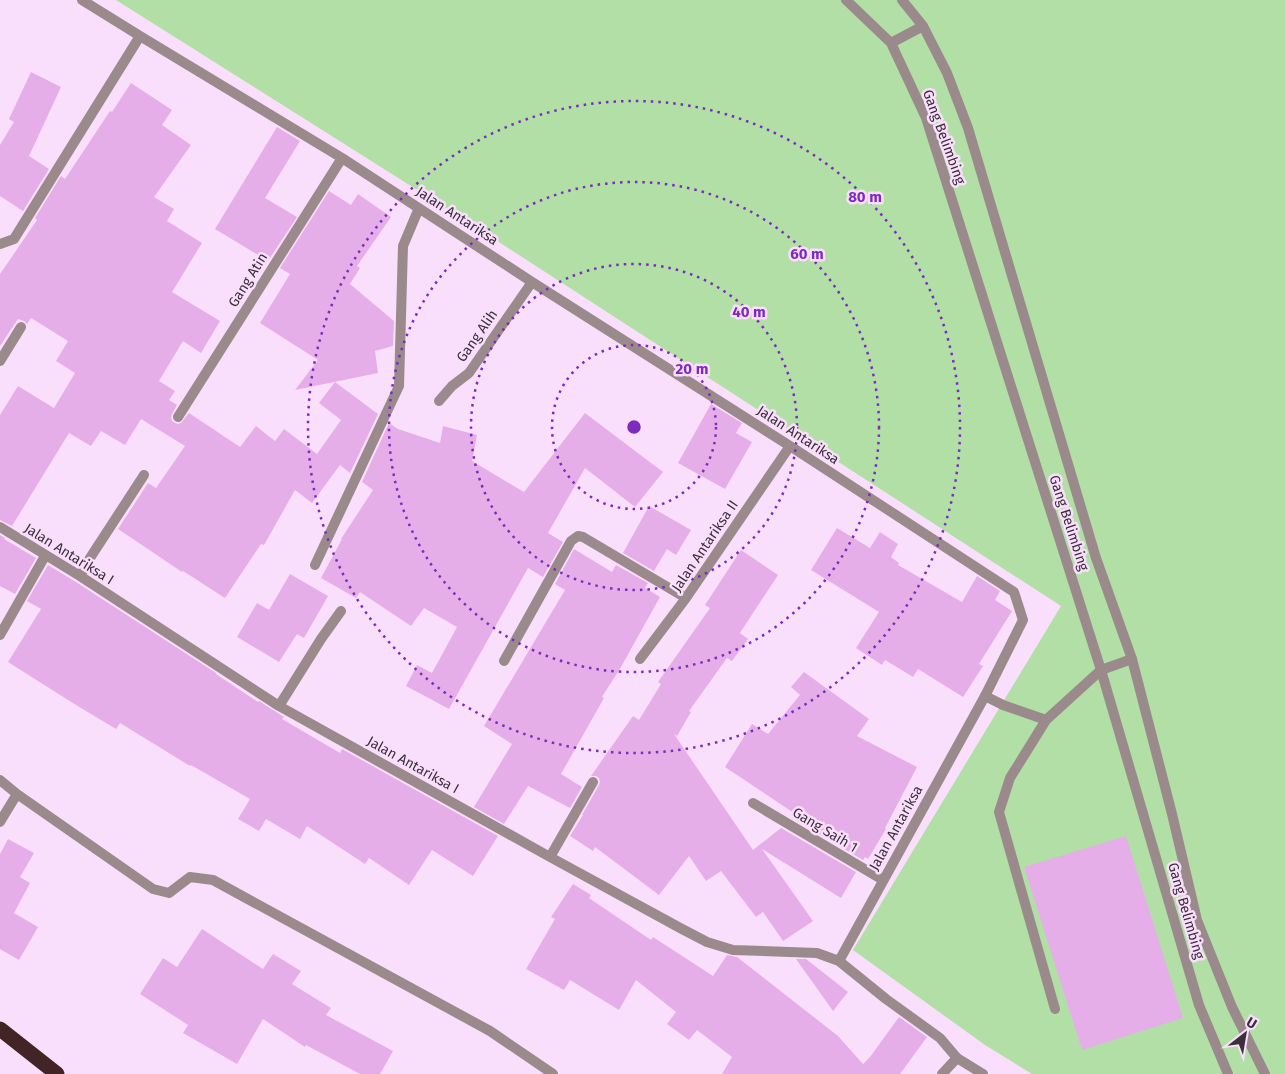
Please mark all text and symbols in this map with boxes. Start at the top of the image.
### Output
street label: Gang Belimbing [919,87,969,187]
street label: Jalan Antariksa [413,183,501,249]
text: 80 m [848,188,882,206]
text: 60 m [790,245,824,263]
street label: Gang Atin [225,250,271,310]
text: 40 m [732,303,766,321]
street label: Gang Alih [453,307,501,365]
text: 20 m [676,360,708,378]
street label: Jalan Antariksa [754,402,842,468]
centre of rings [625,418,643,436]
street label: Gang Belimbing [1046,473,1093,574]
street label: Jalan Antariksa II [668,497,742,595]
street label: Jalan Antariksa I [21,520,117,588]
street label: Jalan Antariksa I [364,733,462,797]
street label: Jalan Antariksa [866,783,926,873]
street label: Gang Saih 1 [789,804,861,856]
street label: Gang Belimbing [1164,861,1208,962]
north arrow [1220,1009,1270,1059]
text: U [1243,1014,1260,1033]

